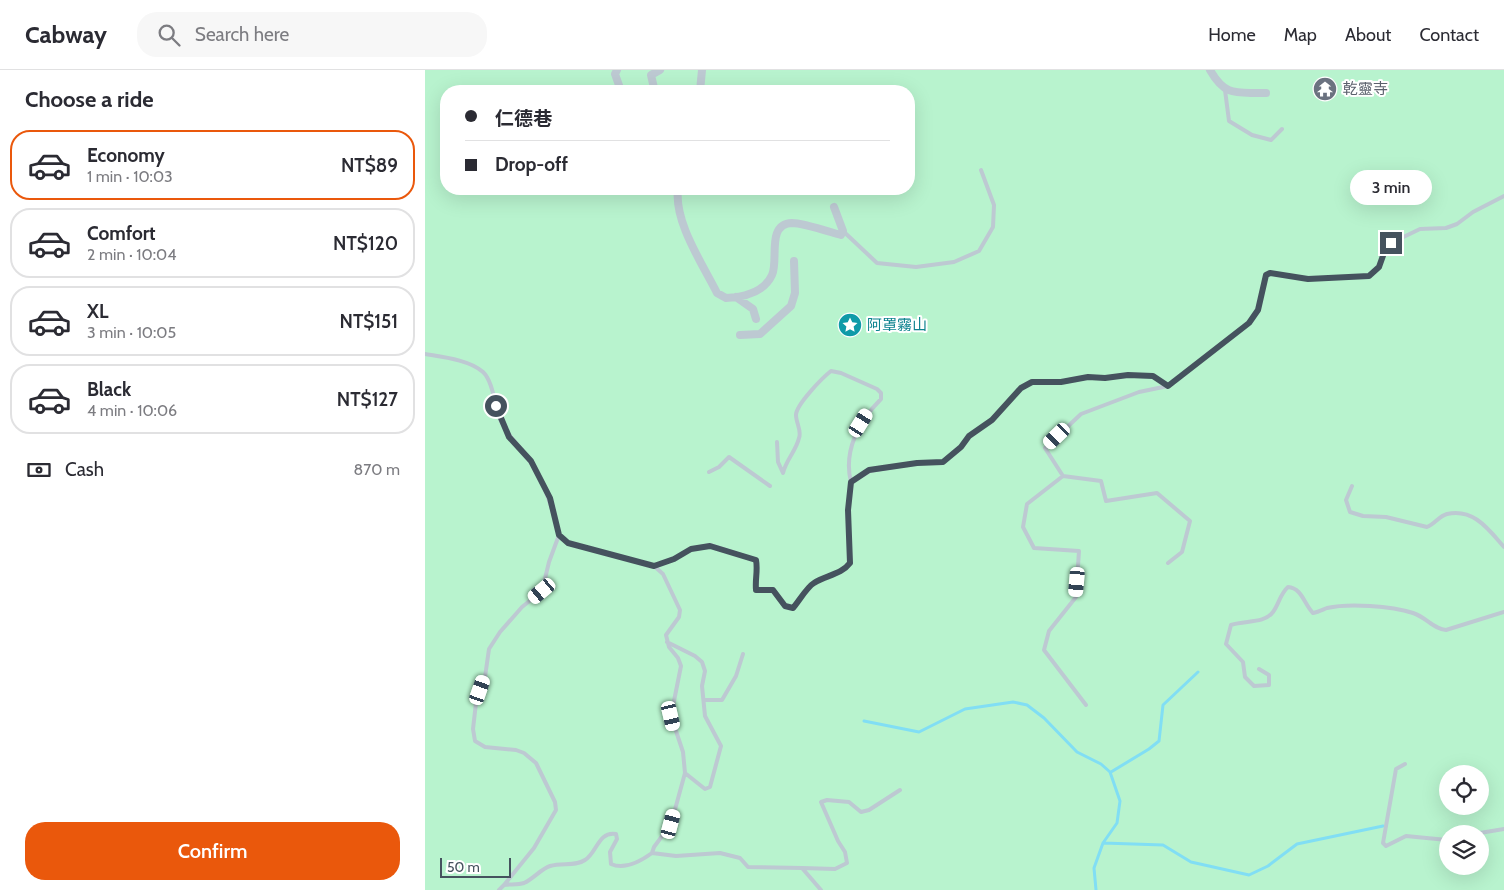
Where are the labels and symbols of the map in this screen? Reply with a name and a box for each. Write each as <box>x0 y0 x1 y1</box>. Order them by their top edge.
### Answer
temple icon: 乾靈寺 <box>1312 76 1338 102</box>
place label: 乾靈寺 <box>1343 80 1388 98</box>
callout: 3 min <box>1350 170 1432 206</box>
route end <box>1380 232 1402 254</box>
place icon: 阿罩霧山 <box>837 312 863 338</box>
place label: 阿罩霧山 <box>867 316 927 334</box>
route start <box>485 395 507 417</box>
car <box>846 406 875 440</box>
car <box>1041 420 1073 452</box>
car <box>1068 566 1085 598</box>
car <box>525 576 558 606</box>
car <box>468 673 491 707</box>
car <box>660 700 681 732</box>
car <box>659 808 682 840</box>
scale bar <box>440 855 511 878</box>

